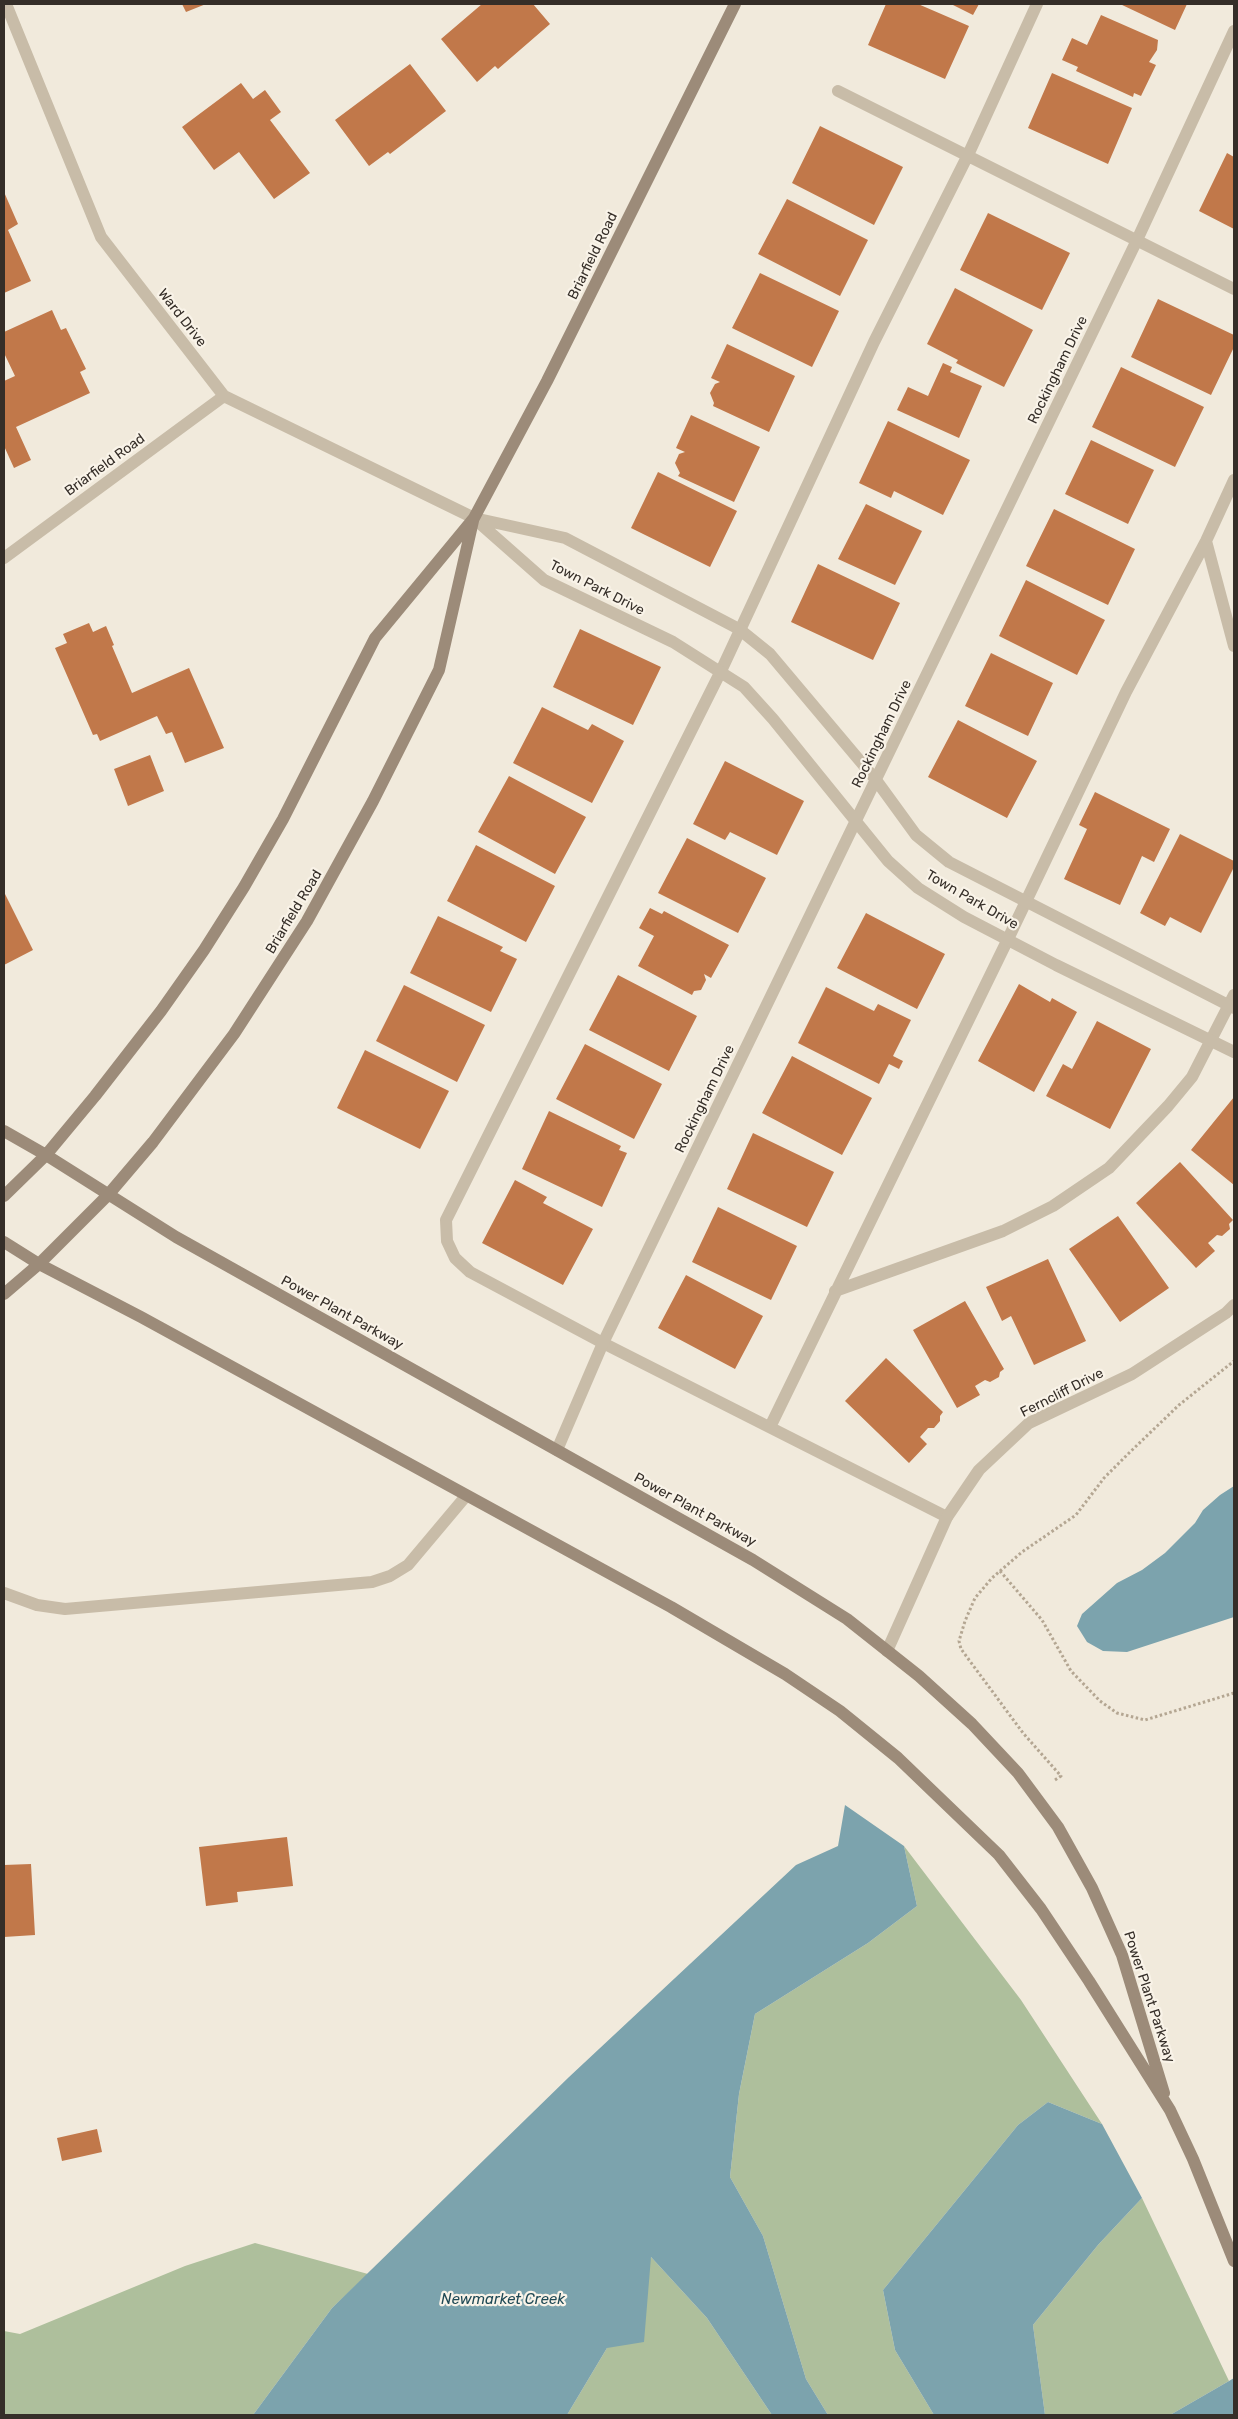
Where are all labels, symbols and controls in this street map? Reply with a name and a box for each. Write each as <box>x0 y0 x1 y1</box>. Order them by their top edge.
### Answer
street label: Briarfield Road <box>565 210 621 302</box>
street label: Ward Drive <box>154 286 210 350</box>
street label: Rockingham Drive <box>1025 313 1091 427</box>
street label: Briarfield Road <box>62 430 148 500</box>
street label: Town Park Drive <box>547 557 647 619</box>
street label: Rockingham Drive <box>849 677 915 791</box>
street label: Briarfield Road <box>262 867 326 957</box>
street label: Town Park Drive <box>923 867 1021 933</box>
street label: Rockingham Drive <box>672 1042 738 1156</box>
street label: Power Plant Parkway <box>278 1272 406 1354</box>
street label: Ferncliff Drive <box>1018 1365 1106 1421</box>
street label: Power Plant Parkway <box>631 1469 759 1551</box>
street label: Power Plant Parkway <box>1120 1929 1178 2065</box>
water label: Newmarket Creek <box>441 2291 565 2309</box>

